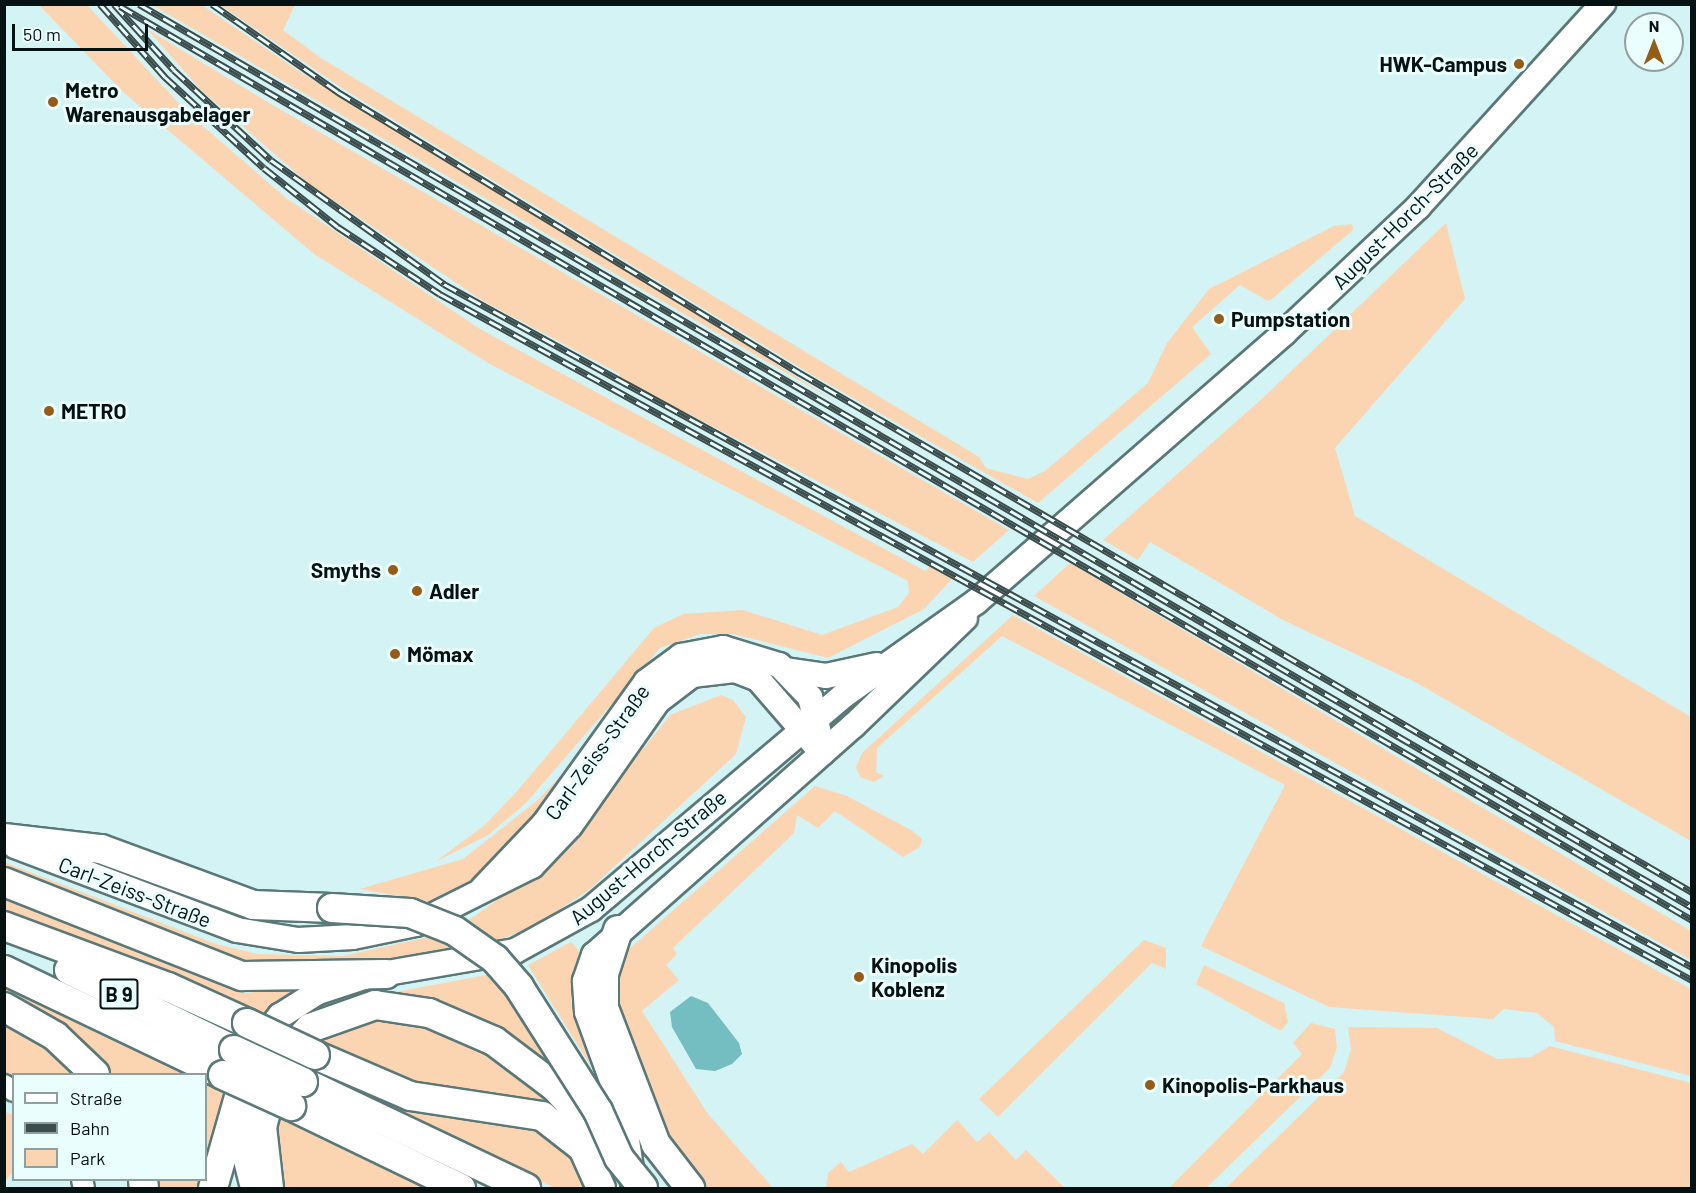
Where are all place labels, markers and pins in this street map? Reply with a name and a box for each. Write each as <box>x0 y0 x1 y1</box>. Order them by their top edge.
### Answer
place label: HWK-Campus <box>1379 51 1507 77</box>
marker: HWK-Campus <box>1512 57 1526 71</box>
place label: Metro Warenausgabelager <box>65 77 250 127</box>
marker: Metro Warenausgabelager <box>46 95 60 109</box>
place label: Pumpstation <box>1231 306 1350 332</box>
marker: Pumpstation <box>1212 312 1226 326</box>
place label: METRO <box>61 398 126 424</box>
marker: METRO <box>42 404 56 418</box>
place label: Smyths <box>311 557 381 583</box>
marker: Smyths <box>386 563 400 577</box>
place label: Adler <box>429 578 479 604</box>
marker: Adler <box>410 584 424 598</box>
place label: Mömax <box>407 641 473 667</box>
marker: Mömax <box>388 647 402 661</box>
place label: Kinopolis Koblenz <box>871 952 957 1002</box>
marker: Kinopolis Koblenz <box>852 970 866 984</box>
place label: Kinopolis-Parkhaus <box>1162 1072 1344 1098</box>
marker: Kinopolis-Parkhaus <box>1143 1078 1157 1092</box>

